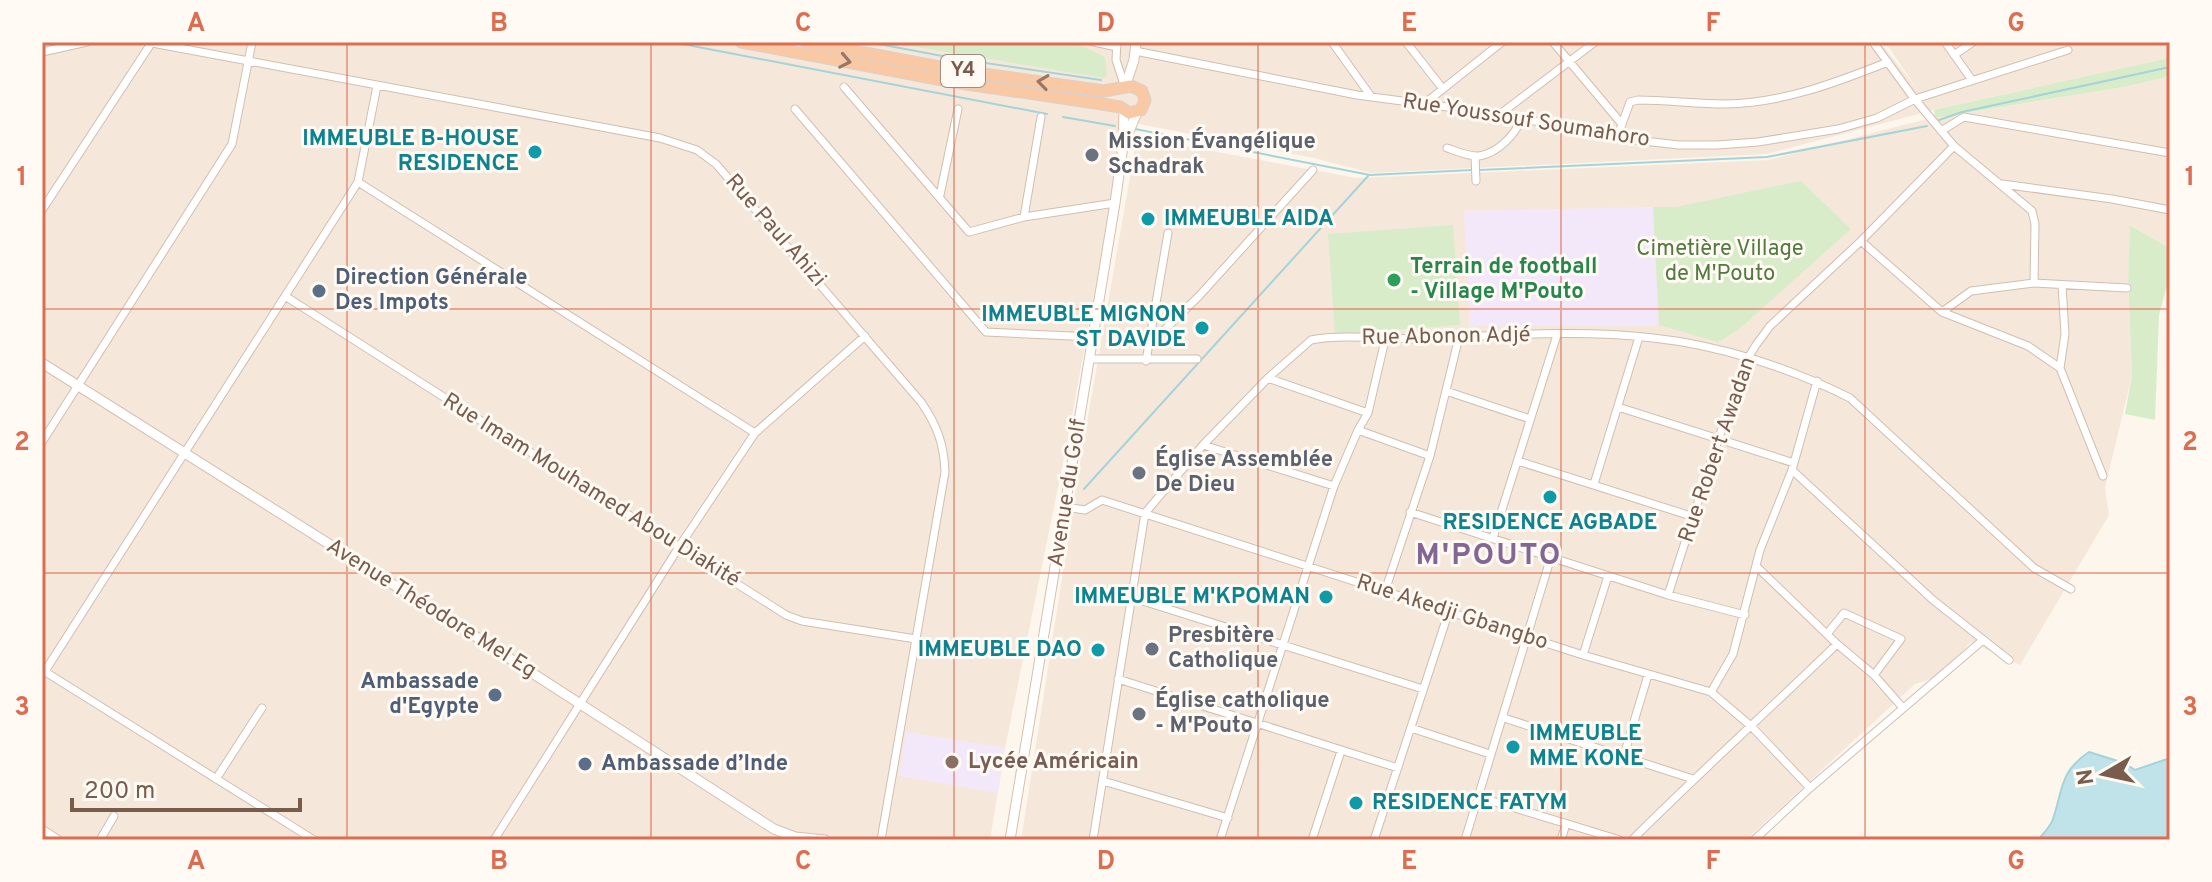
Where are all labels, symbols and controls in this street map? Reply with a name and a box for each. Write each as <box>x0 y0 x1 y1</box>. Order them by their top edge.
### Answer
text: A <box>187 8 205 41</box>
text: B <box>490 8 508 41</box>
text: C <box>795 8 811 41</box>
text: D <box>1097 8 1115 41</box>
text: E <box>1401 8 1417 41</box>
text: F <box>1706 8 1721 41</box>
text: G <box>2007 8 2025 41</box>
one-way arrow <box>838 52 852 69</box>
road number: Y4 <box>941 55 985 87</box>
one-way arrow <box>1036 74 1050 91</box>
street label: Rue Youssouf Soumahoro <box>1400 88 1652 154</box>
place label: IMMEUBLE B-HOUSE RESIDENCE <box>302 126 519 178</box>
place label: Mission Évangélique Schadrak <box>1108 127 1316 181</box>
marker: IMMEUBLE B-HOUSE RESIDENCE <box>526 143 544 161</box>
marker: Mission Évangélique Schadrak <box>1083 146 1101 164</box>
text: 1 <box>17 162 27 195</box>
text: 1 <box>2185 162 2195 195</box>
street label: Rue Paul Ahizi <box>719 169 831 293</box>
place label: IMMEUBLE AIDA <box>1164 206 1334 233</box>
marker: IMMEUBLE AIDA <box>1139 210 1157 228</box>
park label: Cimetière Village de M'Pouto <box>1636 236 1804 288</box>
place label: Terrain de football - Village M'Pouto <box>1410 254 1597 306</box>
place label: Direction Générale Des Impots <box>335 265 528 317</box>
marker: Terrain de football - Village M'Pouto <box>1385 271 1403 289</box>
marker: Direction Générale Des Impots <box>310 282 328 300</box>
place label: IMMEUBLE MIGNON ST DAVIDE <box>981 302 1186 354</box>
marker: IMMEUBLE MIGNON ST DAVIDE <box>1193 319 1211 337</box>
street label: Rue Abonon Adjé <box>1361 322 1531 352</box>
street label: Rue Robert Awadan <box>1674 354 1762 546</box>
street label: Rue Imam Mouhamed Abou Diakité <box>437 388 745 594</box>
street label: Avenue du Golf <box>1043 417 1093 569</box>
text: 2 <box>14 427 30 460</box>
text: 2 <box>2182 427 2198 460</box>
place label: Église Assemblée De Dieu <box>1155 445 1333 499</box>
marker: Église Assemblée De Dieu <box>1130 464 1148 482</box>
marker: RESIDENCE AGBADE <box>1541 488 1559 506</box>
place label: RESIDENCE AGBADE <box>1442 510 1658 537</box>
street label: Avenue Théodore Mel Eg <box>321 533 541 685</box>
district label: M'POUTO <box>1416 538 1562 575</box>
street label: Rue Akedji Gbangbo <box>1353 569 1551 657</box>
place label: IMMEUBLE M'KPOMAN <box>1074 584 1310 611</box>
marker: IMMEUBLE M'KPOMAN <box>1317 588 1335 606</box>
place label: Presbitère Catholique <box>1168 623 1278 675</box>
place label: IMMEUBLE DAO <box>918 637 1082 664</box>
marker: Presbitère Catholique <box>1143 640 1161 658</box>
marker: IMMEUBLE DAO <box>1089 641 1107 659</box>
place label: Ambassade d'Egypte <box>360 669 479 721</box>
marker: Ambassade d'Egypte <box>486 686 504 704</box>
place label: Église catholique - M'Pouto <box>1155 686 1330 740</box>
text: 3 <box>14 692 30 725</box>
text: 3 <box>2182 692 2198 725</box>
marker: Église catholique - M'Pouto <box>1130 705 1148 723</box>
place label: IMMEUBLE MME KONE <box>1529 721 1644 773</box>
north arrow <box>2064 734 2144 814</box>
marker: IMMEUBLE MME KONE <box>1504 738 1522 756</box>
place label: Lycée Américain <box>968 749 1139 776</box>
place label: Ambassade d’Inde <box>601 751 788 778</box>
marker: Lycée Américain <box>943 753 961 771</box>
marker: Ambassade d’Inde <box>576 755 594 773</box>
scale bar <box>72 762 300 812</box>
text: N <box>2072 767 2101 787</box>
text: 200 m <box>84 777 155 807</box>
place label: RESIDENCE FATYM <box>1372 790 1567 817</box>
marker: RESIDENCE FATYM <box>1347 794 1365 812</box>
text: A <box>187 846 205 879</box>
text: B <box>490 846 508 879</box>
text: C <box>795 846 811 879</box>
text: D <box>1097 846 1115 879</box>
text: E <box>1401 846 1417 879</box>
text: F <box>1706 846 1721 879</box>
text: G <box>2007 846 2025 879</box>

